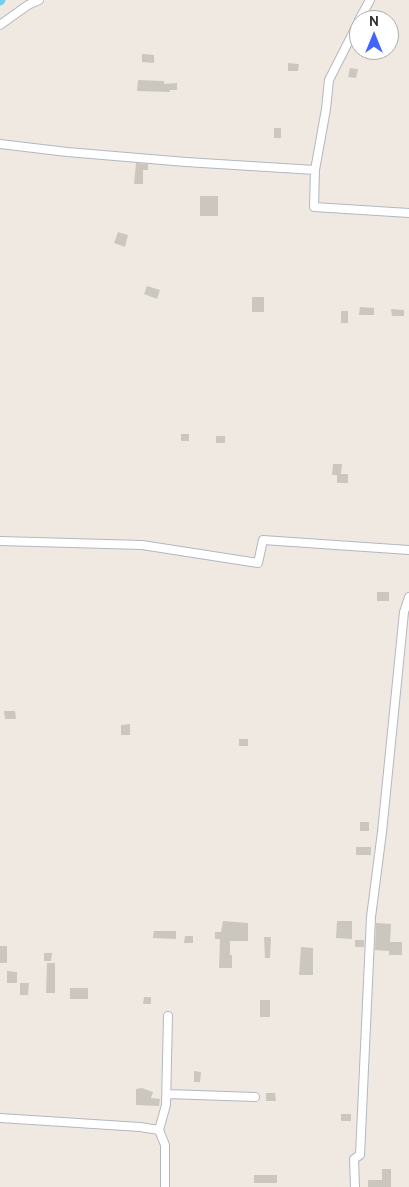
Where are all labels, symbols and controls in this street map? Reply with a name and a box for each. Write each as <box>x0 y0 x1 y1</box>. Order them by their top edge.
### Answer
north arrow <box>349 10 399 60</box>
text: N <box>369 12 379 30</box>

